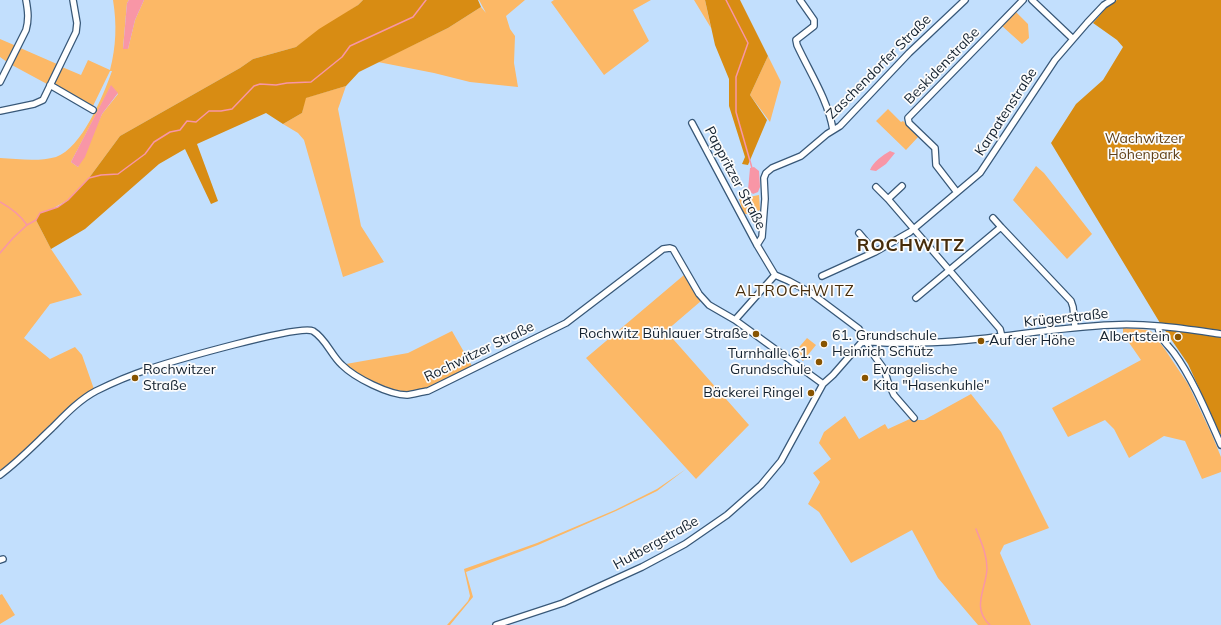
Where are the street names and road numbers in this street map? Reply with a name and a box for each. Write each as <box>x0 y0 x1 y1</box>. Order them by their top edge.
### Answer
street label: Zaschendorfer Straße <box>823 11 935 123</box>
street label: Beskidenstraße <box>901 24 983 108</box>
street label: Karpatenstraße <box>971 65 1041 159</box>
street label: Pappritzer Straße <box>701 124 769 232</box>
street label: Krügerstraße <box>1023 305 1109 331</box>
street label: Rochwitzer Straße <box>421 318 537 386</box>
street label: Hutbergstraße <box>610 513 702 573</box>

